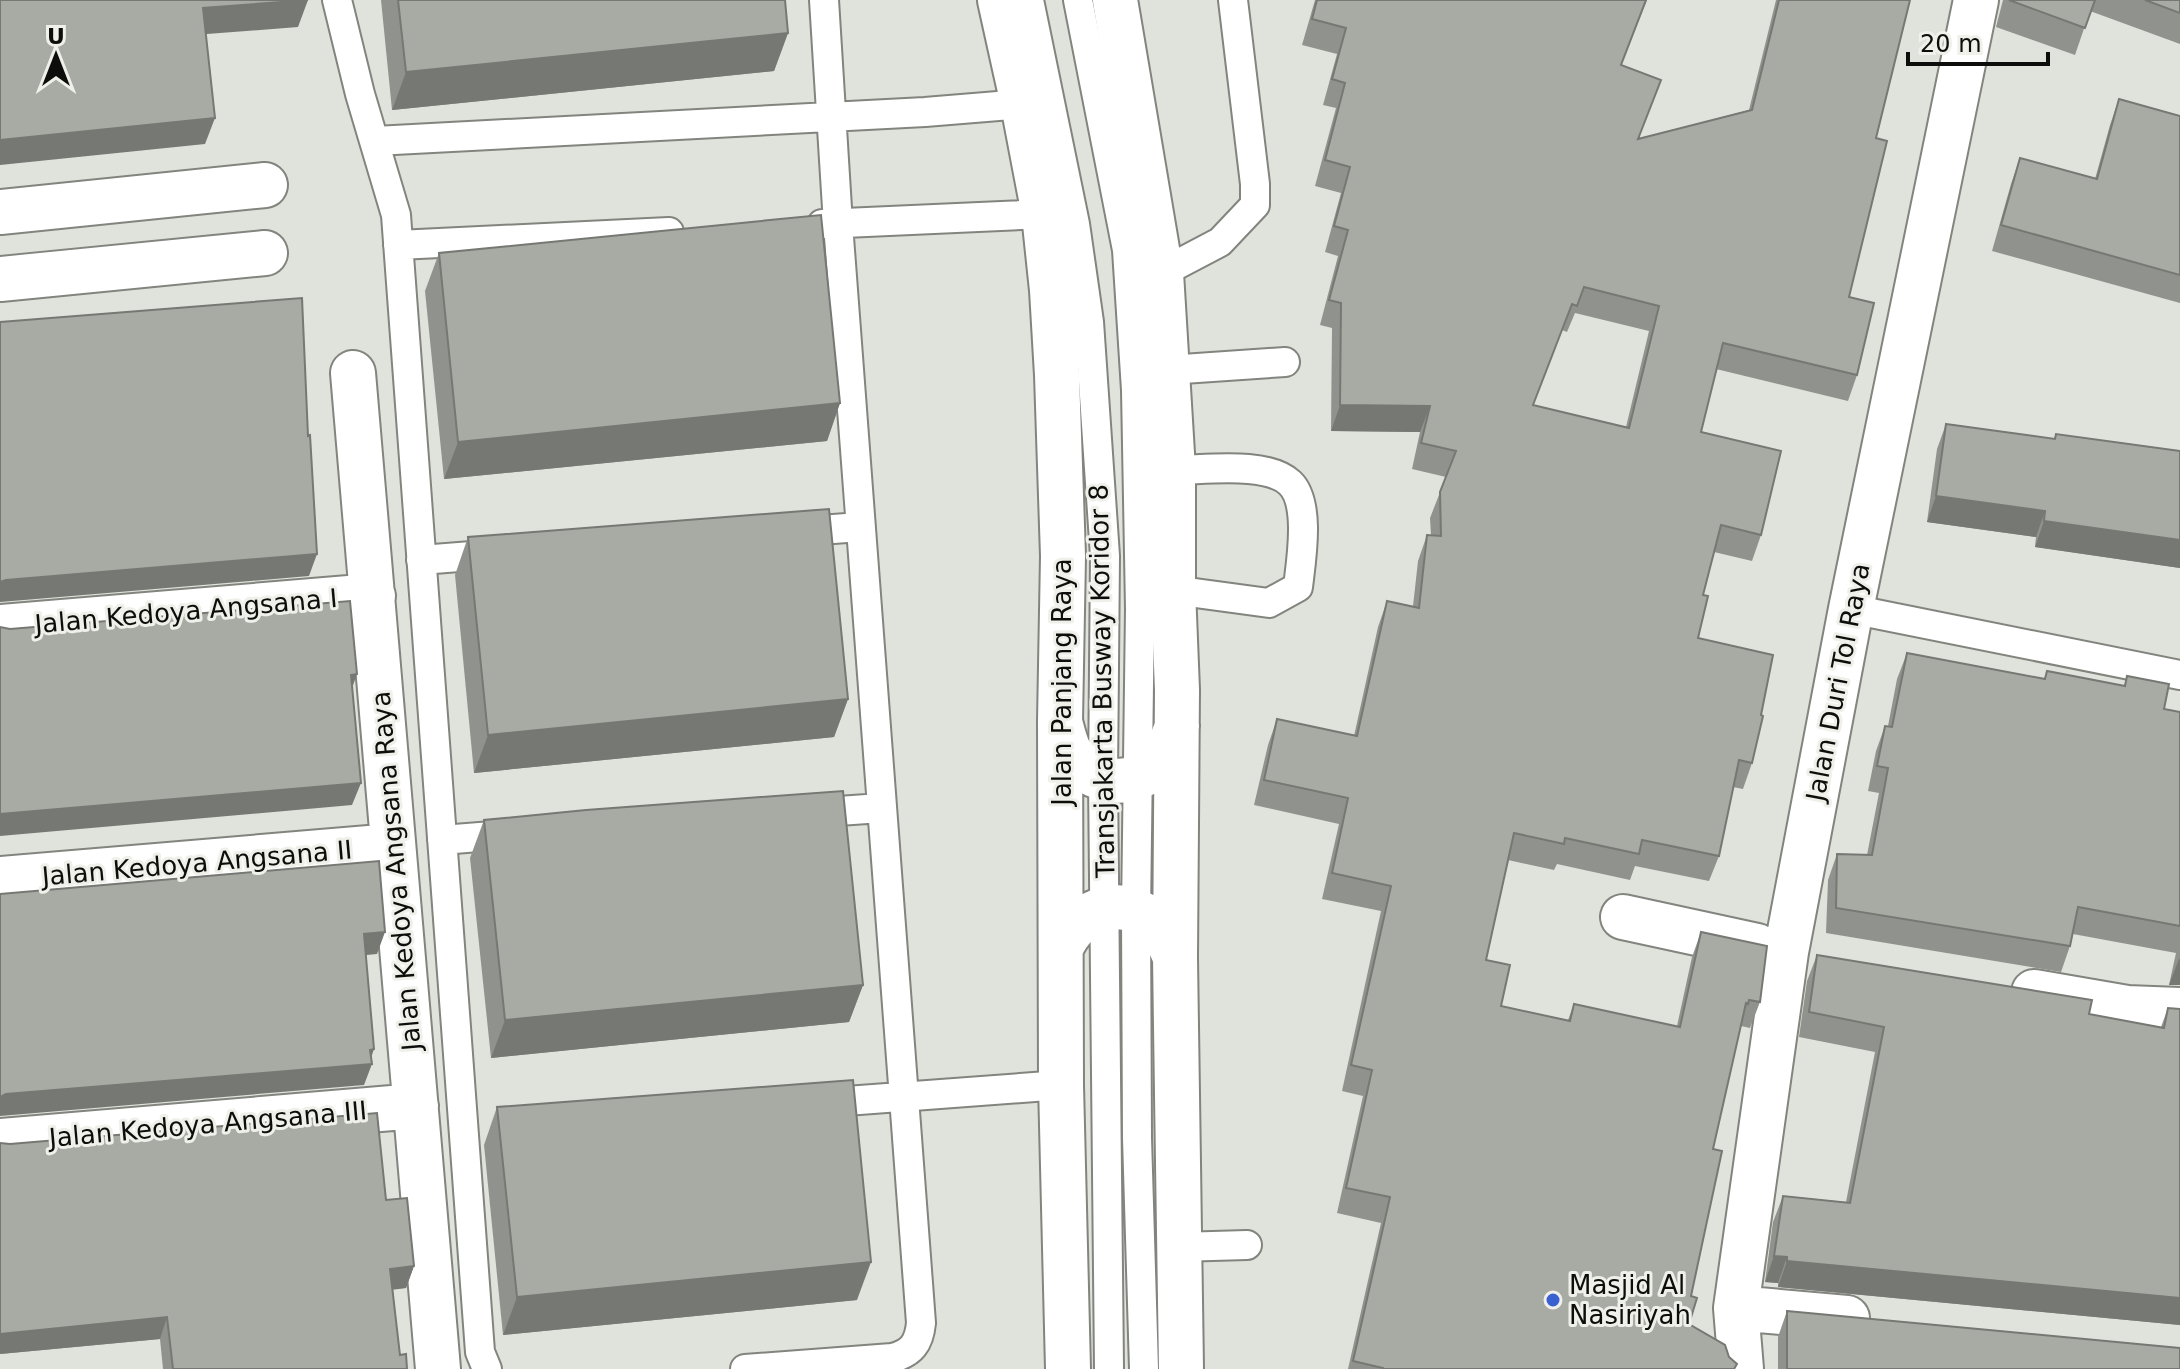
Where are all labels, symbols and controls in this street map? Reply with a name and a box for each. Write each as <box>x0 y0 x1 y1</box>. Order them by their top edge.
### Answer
north arrow <box>16 16 96 96</box>
scale bar <box>1908 16 2048 66</box>
text: U <box>47 24 65 49</box>
text: 20 m <box>1920 30 1982 58</box>
street label: Transjakarta Busway Koridor 8 <box>1084 484 1120 879</box>
street label: Jalan Panjang Raya <box>1047 558 1077 808</box>
street label: Jalan Duri Tol Raya <box>1800 560 1876 806</box>
street label: Jalan Kedoya Angsana I <box>31 583 339 639</box>
street label: Jalan Kedoya Angsana Raya <box>365 690 427 1054</box>
street label: Jalan Kedoya Angsana II <box>39 834 353 892</box>
street label: Jalan Kedoya Angsana III <box>46 1095 368 1153</box>
place label: Masjid Al Nasiriyah <box>1569 1270 1691 1330</box>
marker: Masjid Al Nasiriyah <box>1544 1291 1562 1309</box>

